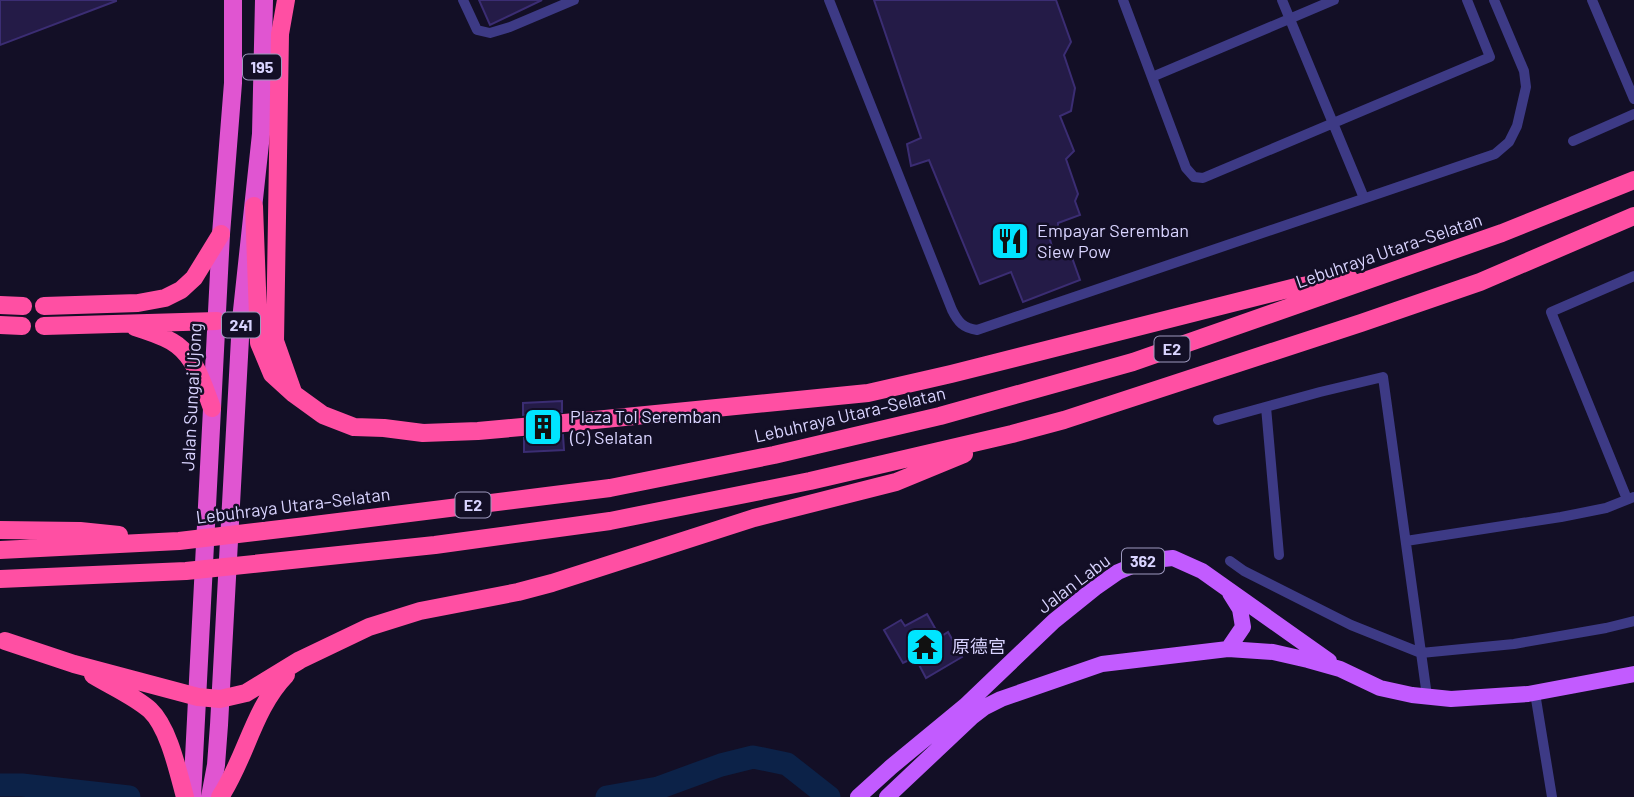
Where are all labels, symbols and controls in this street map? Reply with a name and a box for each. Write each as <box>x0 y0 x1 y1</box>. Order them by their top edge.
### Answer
road number: 195 <box>243 54 281 80</box>
street label: Lebuhraya Utara–Selatan <box>1293 208 1485 292</box>
place label: Empayar Seremban Siew Pow <box>1037 219 1189 262</box>
restaurant icon: Empayar Seremban Siew Pow <box>989 220 1031 262</box>
road number: 241 <box>222 312 260 338</box>
street label: Jalan Sungai Ujong <box>176 322 206 472</box>
road number: E2 <box>1154 336 1190 362</box>
street label: Lebuhraya Utara–Selatan <box>752 381 948 447</box>
place label: Plaza Tol Seremban (C) Selatan <box>569 405 721 448</box>
building icon: Plaza Tol Seremban (C) Selatan <box>522 406 564 448</box>
street label: Lebuhraya Utara–Selatan <box>194 482 391 528</box>
road number: E2 <box>456 492 490 518</box>
road number: 362 <box>1122 548 1164 574</box>
street label: Jalan Labu <box>1033 549 1114 618</box>
temple icon: 原德宫 <box>904 626 946 668</box>
place label: 原德宫 <box>952 635 1006 657</box>

